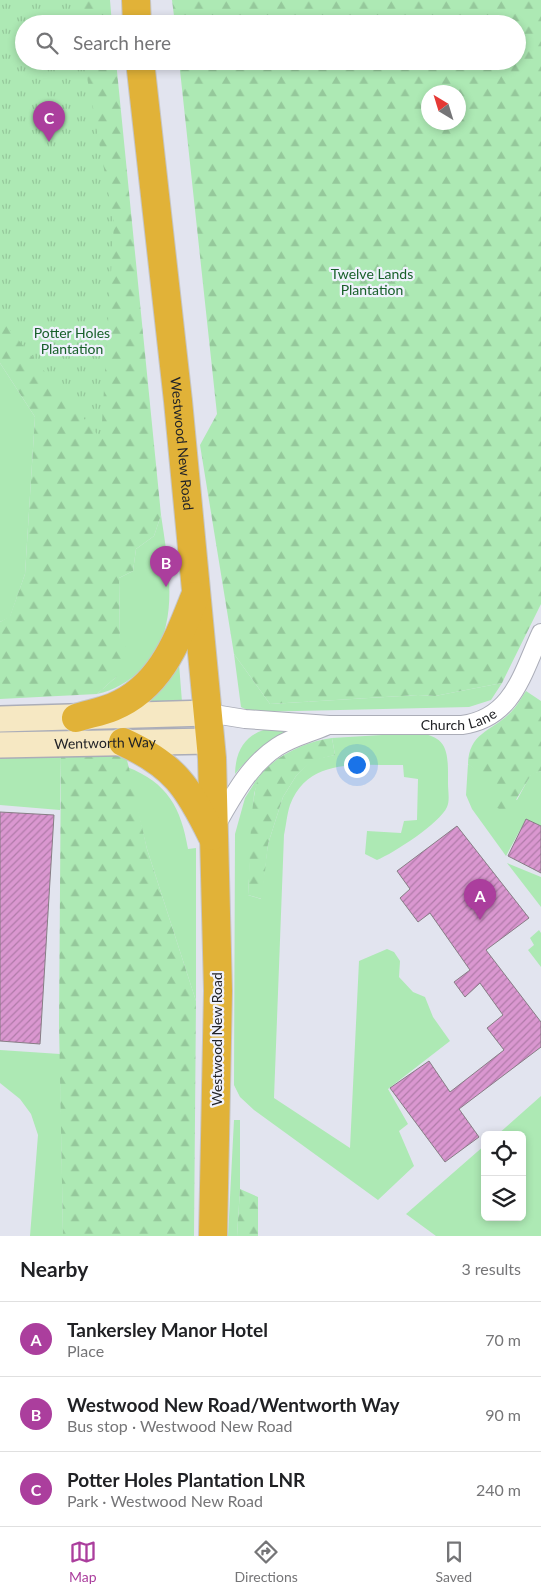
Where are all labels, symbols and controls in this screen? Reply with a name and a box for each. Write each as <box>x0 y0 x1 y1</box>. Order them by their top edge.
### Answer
search box <box>15 15 526 70</box>
icon: search <box>33 29 61 57</box>
text: Search here <box>73 31 171 54</box>
north arrow <box>421 85 466 130</box>
pin: C <box>33 101 65 142</box>
park label: Twelve Lands Plantation <box>331 265 413 298</box>
park label: Potter Holes Plantation <box>34 324 110 357</box>
street label: Westwood New Road <box>167 376 197 511</box>
pin: B <box>150 546 182 587</box>
street label: Church Lane <box>421 705 500 733</box>
street label: Wentworth Way <box>54 733 157 752</box>
your location <box>344 752 370 778</box>
pin: A <box>464 879 496 920</box>
street label: Westwood New Road <box>208 972 225 1106</box>
map controls <box>481 1131 526 1221</box>
button: locate <box>481 1131 526 1176</box>
button: layers <box>481 1176 526 1221</box>
text: Nearby <box>20 1256 88 1281</box>
text: 3 results <box>461 1259 521 1278</box>
text: Tankersley Manor Hotel <box>67 1318 268 1341</box>
text: A <box>30 1330 42 1349</box>
text: 70 m <box>485 1330 521 1349</box>
text: Place <box>67 1341 104 1360</box>
text: Westwood New Road/Wentworth Way <box>67 1393 399 1416</box>
text: B <box>31 1405 41 1424</box>
text: 90 m <box>485 1405 521 1424</box>
text: Bus stop · Westwood New Road <box>67 1416 293 1435</box>
text: Potter Holes Plantation LNR <box>67 1468 305 1491</box>
text: C <box>31 1480 41 1499</box>
text: 240 m <box>476 1480 521 1499</box>
text: Park · Westwood New Road <box>67 1491 263 1510</box>
tab: Map <box>69 1538 97 1585</box>
tab: Directions <box>235 1538 298 1585</box>
tab: Saved <box>436 1538 472 1585</box>

